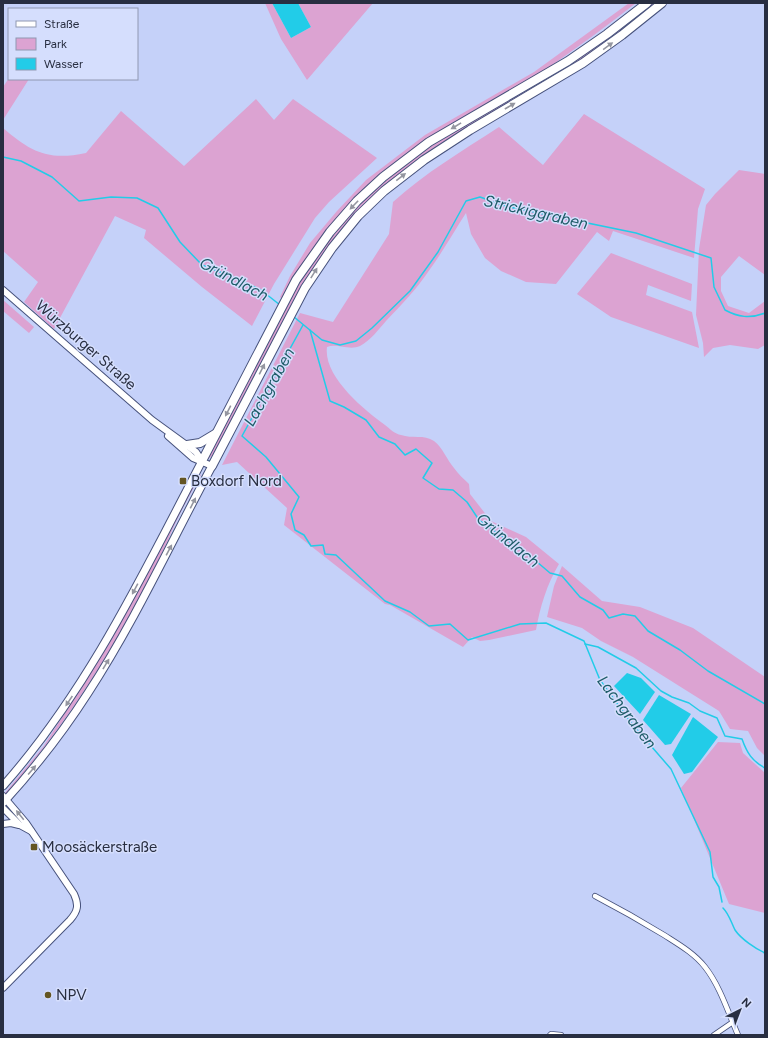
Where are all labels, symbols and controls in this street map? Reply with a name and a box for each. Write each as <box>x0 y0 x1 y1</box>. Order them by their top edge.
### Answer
legend <box>8 8 138 80</box>
text: Straße <box>44 17 80 31</box>
text: Park <box>44 37 67 51</box>
one-way arrow <box>603 42 613 50</box>
text: Wasser <box>44 57 83 71</box>
one-way arrow <box>504 103 516 110</box>
one-way arrow <box>450 122 462 129</box>
one-way arrow <box>396 173 407 181</box>
water label: Strickiggraben <box>482 191 590 233</box>
one-way arrow <box>349 200 359 210</box>
water label: Gründlach <box>196 253 272 305</box>
one-way arrow <box>311 267 318 279</box>
street label: Würzburger Straße <box>32 296 140 394</box>
water label: Lachgraben <box>240 344 298 429</box>
one-way arrow <box>259 364 266 375</box>
one-way arrow <box>225 406 231 417</box>
place label: Boxdorf Nord <box>191 472 282 490</box>
marker: Boxdorf Nord <box>178 476 188 486</box>
one-way arrow <box>190 497 196 508</box>
water label: Gründlach <box>473 509 543 571</box>
one-way arrow <box>166 544 172 555</box>
one-way arrow <box>131 583 138 595</box>
one-way arrow <box>103 658 110 670</box>
water label: Lachgraben <box>593 672 661 752</box>
one-way arrow <box>65 696 73 706</box>
one-way arrow <box>27 765 36 775</box>
one-way arrow <box>16 810 25 821</box>
place label: Moosäckerstraße <box>42 838 157 856</box>
marker: Moosäckerstraße <box>29 842 39 852</box>
place label: NPV <box>56 986 87 1004</box>
marker: NPV <box>43 990 53 1000</box>
north arrow <box>720 990 760 1030</box>
text: N <box>739 995 754 1011</box>

